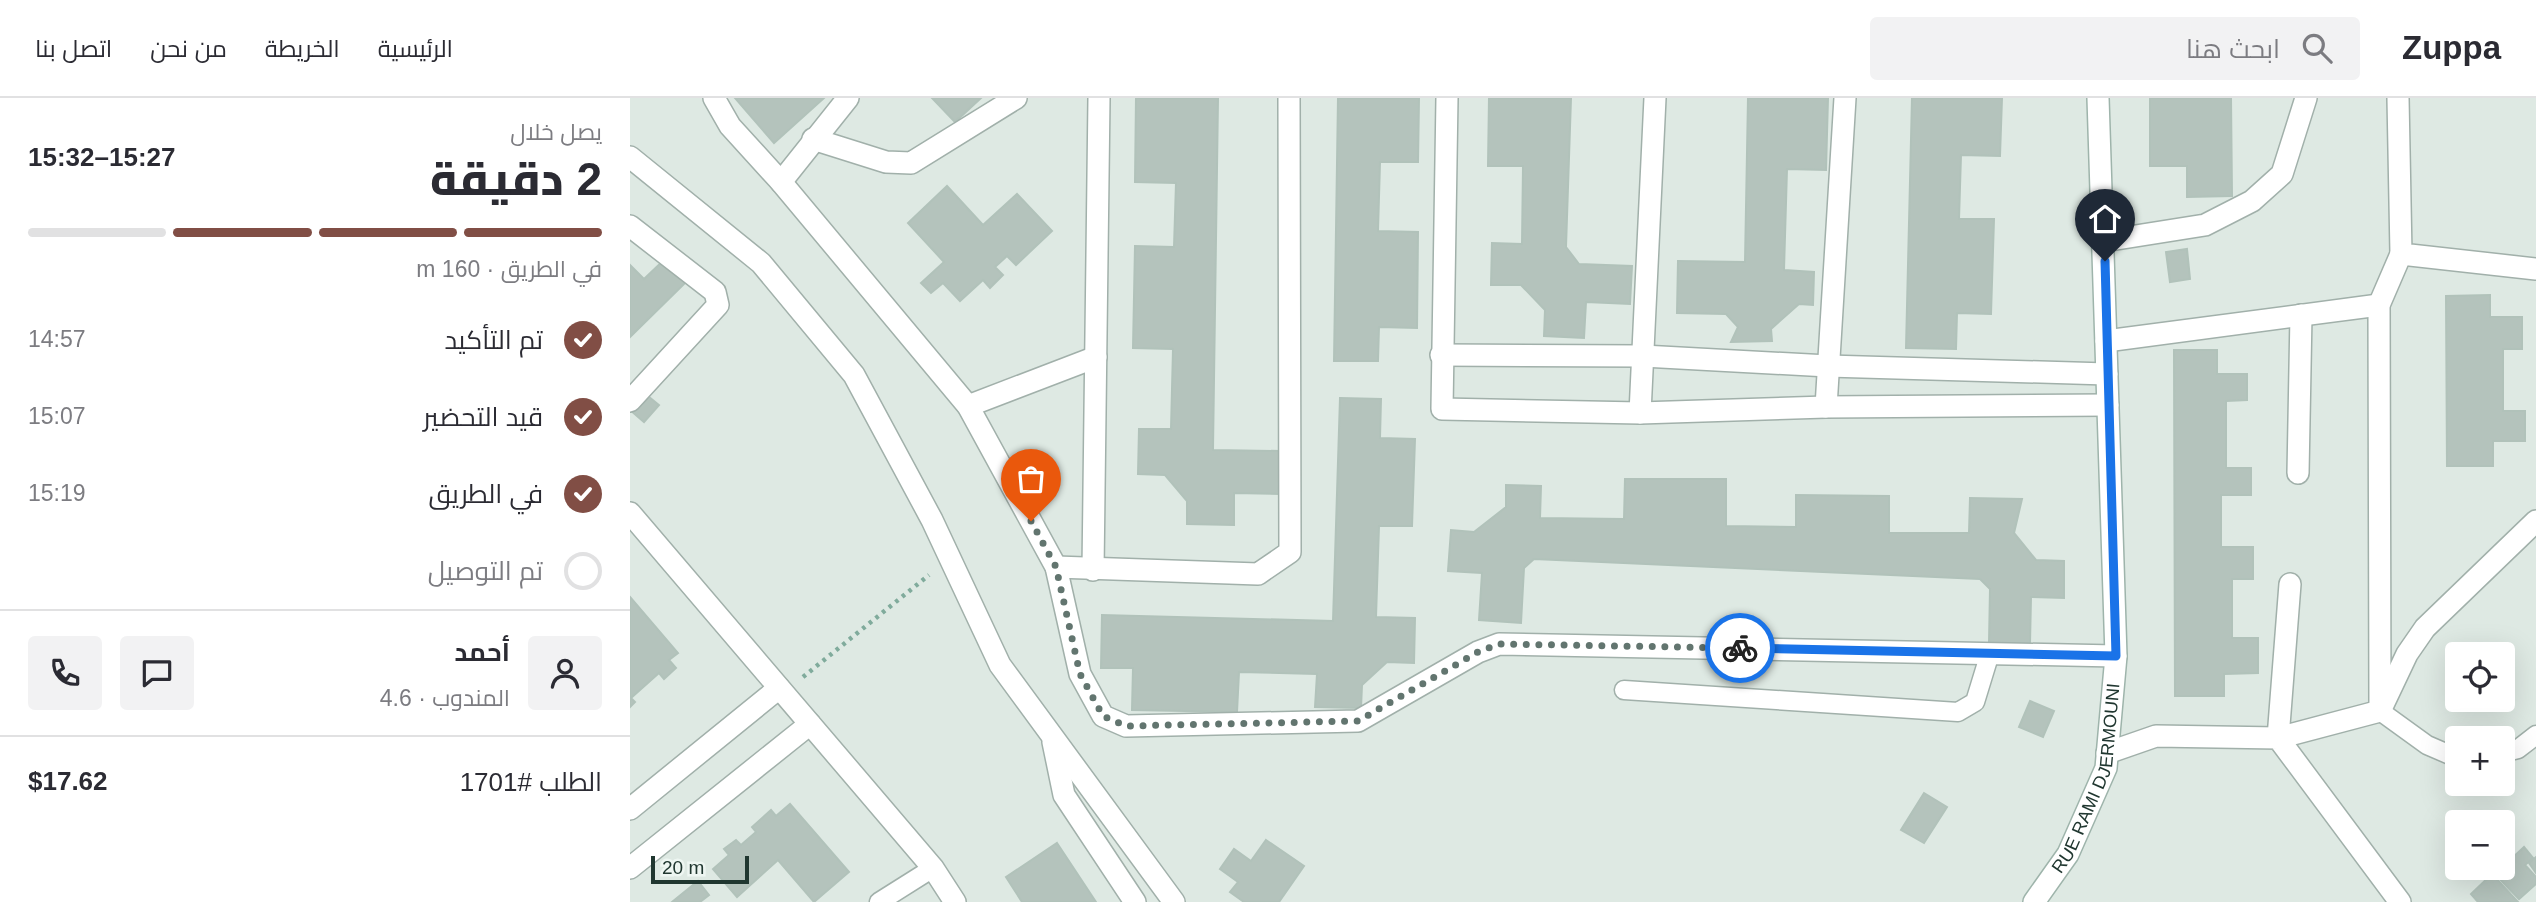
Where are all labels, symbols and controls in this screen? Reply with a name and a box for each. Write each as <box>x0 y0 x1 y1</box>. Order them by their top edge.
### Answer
search box <box>1870 17 2360 80</box>
icon: search <box>2298 29 2336 67</box>
text: Zuppa <box>2402 29 2501 66</box>
text: ابحث هنا <box>2186 34 2280 64</box>
text: اتصل بنا <box>35 35 112 62</box>
text: من نحن <box>150 35 227 62</box>
text: الخريطة <box>265 35 340 62</box>
text: الرئيسية <box>378 35 453 62</box>
text: يصل خلال <box>510 119 602 145</box>
text: 15:27–15:32 <box>28 142 175 172</box>
text: 2 دقيقة <box>430 153 602 205</box>
pin <box>2075 189 2135 261</box>
icon: home <box>2086 200 2124 238</box>
text: في الطريق · 160 m <box>416 256 602 282</box>
icon: check <box>564 321 602 359</box>
text: تم التأكيد <box>444 325 543 355</box>
text: 14:57 <box>28 326 86 352</box>
icon: check <box>564 398 602 436</box>
text: قيد التحضير <box>423 402 543 432</box>
text: 15:07 <box>28 403 86 429</box>
pin <box>1001 449 1061 521</box>
icon: bag <box>1012 460 1050 498</box>
icon: check <box>564 475 602 513</box>
text: في الطريق <box>428 479 543 509</box>
text: 15:19 <box>28 480 86 506</box>
text: تم التوصيل <box>428 556 543 586</box>
courier <box>1705 613 1775 683</box>
icon: bike <box>1721 629 1759 667</box>
button: phone <box>28 636 102 710</box>
button: chat <box>120 636 194 710</box>
button: person <box>528 636 602 710</box>
text: أحمد <box>454 637 510 667</box>
map controls <box>2445 642 2515 880</box>
button: locate <box>2445 642 2515 712</box>
street label: RUE RAMI DJERMOUNI <box>2048 682 2124 877</box>
text: المندوب · 4.6 <box>380 685 510 711</box>
button: + <box>2445 726 2515 796</box>
text: $17.62 <box>28 766 108 796</box>
text: الطلب #1701 <box>460 767 602 797</box>
button: − <box>2445 810 2515 880</box>
scale bar <box>651 853 749 885</box>
text: 20 m <box>662 857 704 878</box>

